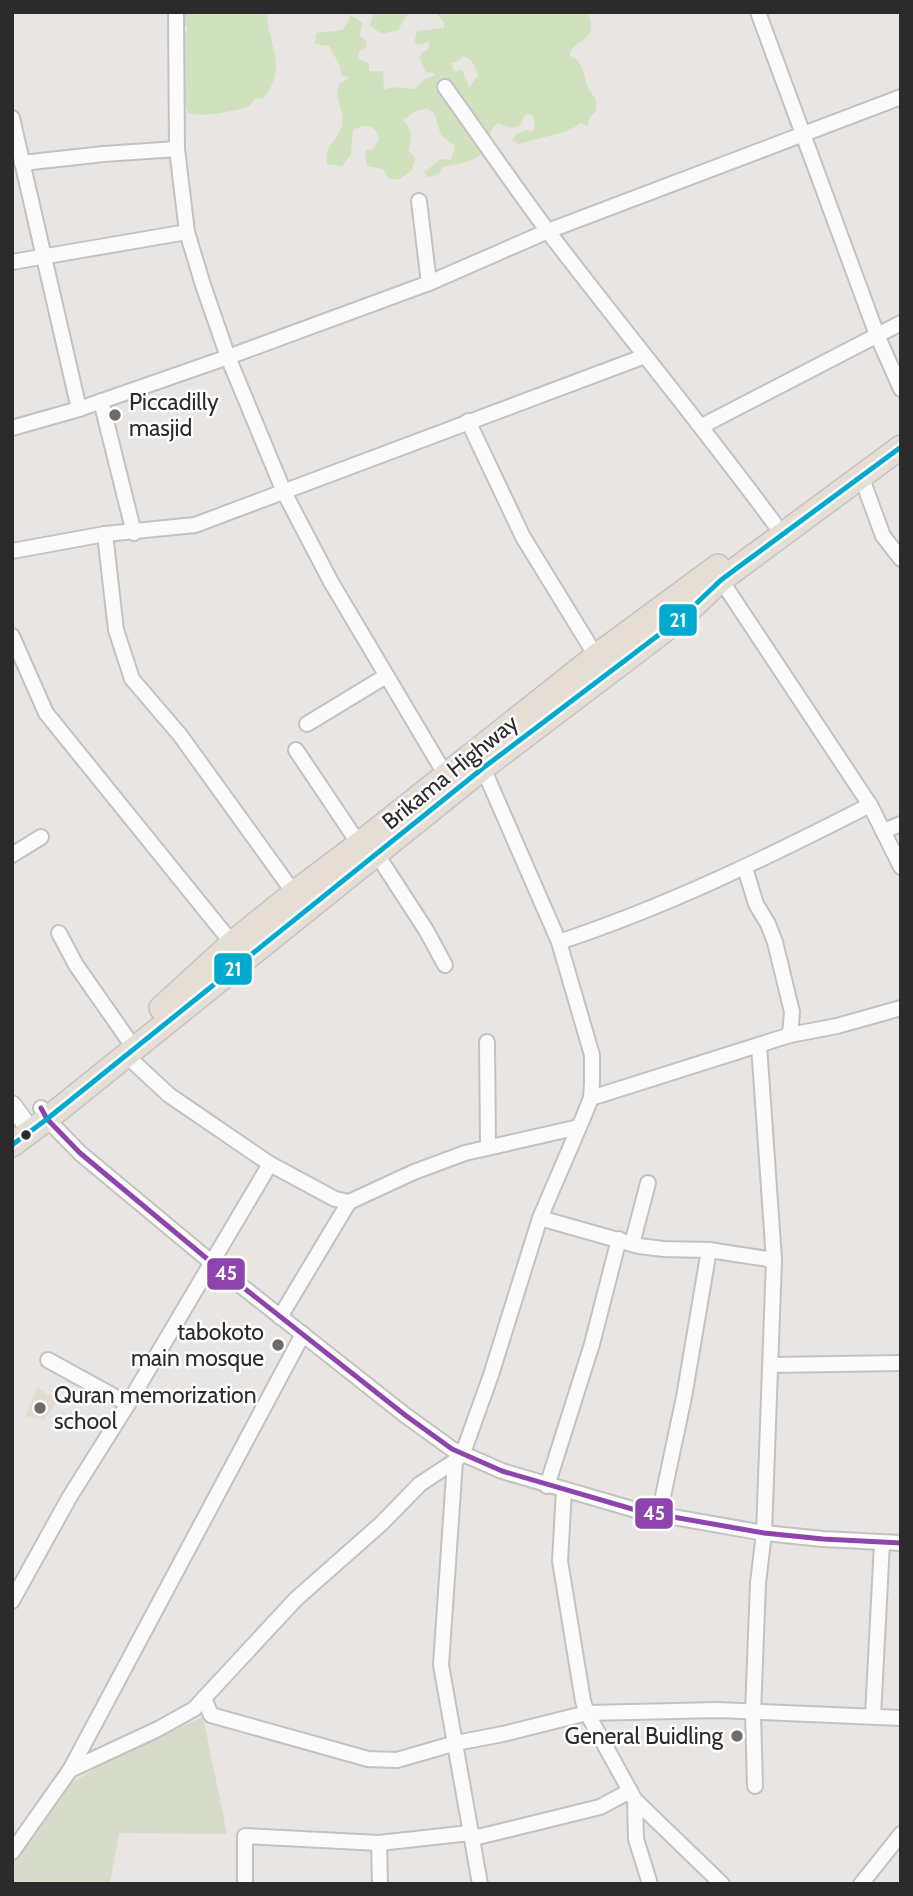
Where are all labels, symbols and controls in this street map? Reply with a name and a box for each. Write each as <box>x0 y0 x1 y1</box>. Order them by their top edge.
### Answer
place label: Piccadilly masjid <box>129 388 219 442</box>
marker: Piccadilly masjid <box>107 407 123 423</box>
line badge: 21 <box>658 603 698 637</box>
text: 21 <box>669 609 687 632</box>
street label: Brikama Highway <box>376 708 524 835</box>
line badge: 21 <box>213 952 253 986</box>
text: 21 <box>224 958 242 981</box>
unlabelled marker <box>19 1128 33 1142</box>
line badge: 45 <box>206 1257 246 1291</box>
text: 45 <box>215 1262 237 1285</box>
place label: tabokoto main mosque <box>131 1318 264 1372</box>
marker: tabokoto main mosque <box>270 1337 286 1353</box>
place label: Quran memorization school <box>54 1381 257 1435</box>
marker: Quran memorization school <box>32 1400 48 1416</box>
line badge: 45 <box>634 1497 674 1530</box>
text: 45 <box>643 1502 665 1525</box>
place label: General Buidling <box>565 1722 724 1750</box>
marker: General Buidling <box>729 1728 745 1744</box>

